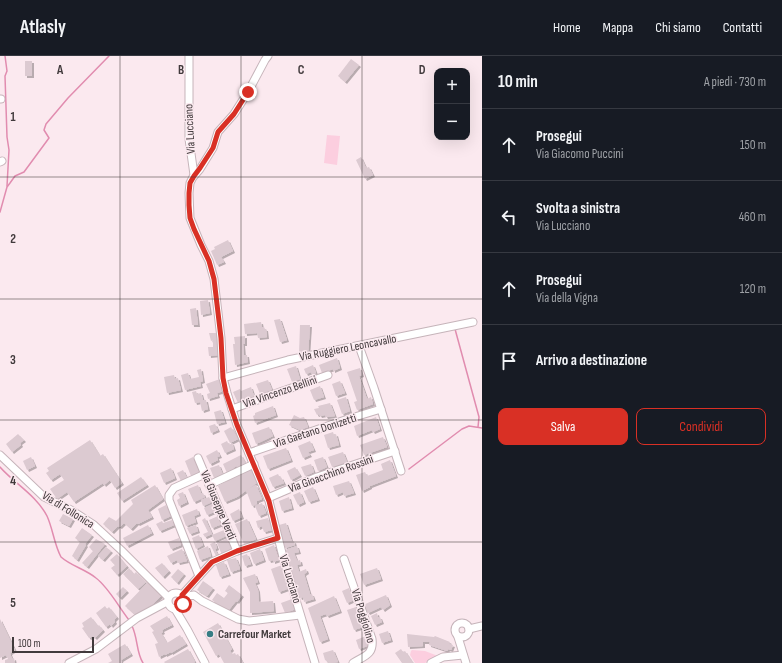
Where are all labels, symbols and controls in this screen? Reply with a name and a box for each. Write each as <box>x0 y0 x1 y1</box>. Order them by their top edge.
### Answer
text: Atlasly <box>20 16 66 39</box>
text: Home <box>553 19 581 36</box>
text: Mappa <box>603 19 633 36</box>
text: Chi siamo <box>655 19 701 36</box>
text: Contatti <box>723 19 762 36</box>
text: A <box>56 62 64 78</box>
text: B <box>178 62 184 78</box>
text: C <box>298 62 305 78</box>
text: D <box>419 62 426 78</box>
map controls <box>434 68 470 140</box>
button: + <box>434 68 470 104</box>
text: 10 min <box>498 72 538 92</box>
text: A piedi · 730 m <box>704 74 766 90</box>
route end <box>239 83 257 101</box>
street label: Via Lucciano <box>181 104 199 154</box>
button: − <box>434 104 470 140</box>
text: 1 <box>10 109 16 125</box>
text: Prosegui <box>536 127 582 146</box>
icon: ahead <box>498 134 520 156</box>
text: 150 m <box>740 137 766 153</box>
text: Via Giacomo Puccini <box>536 146 623 162</box>
text: Svolta a sinistra <box>536 199 620 218</box>
icon: left <box>498 206 520 228</box>
text: 460 m <box>739 209 766 225</box>
text: Via Lucciano <box>536 218 590 234</box>
text: 2 <box>10 231 16 247</box>
text: Prosegui <box>536 271 582 290</box>
icon: ahead <box>498 278 520 300</box>
text: 120 m <box>740 281 766 297</box>
text: Via della Vigna <box>536 290 598 306</box>
street label: Via Ruggiero Leoncavallo <box>298 331 398 365</box>
icon: arrive <box>498 350 520 372</box>
text: Arrivo a destinazione <box>536 351 647 370</box>
text: 3 <box>10 352 16 368</box>
street label: Via Vincenzo Bellini <box>241 372 319 412</box>
button: Salva <box>498 408 628 445</box>
button: Condividi <box>636 408 766 445</box>
street label: Via Gaetano Donizetti <box>272 411 358 451</box>
street label: Via Gioacchino Rossini <box>286 452 376 496</box>
street label: Via Giuseppe Verdi <box>197 468 239 542</box>
text: 4 <box>10 473 16 489</box>
street label: Via di Follonica <box>39 488 97 532</box>
street label: Via Lucciano <box>275 553 305 605</box>
street label: Via Poggiolino <box>348 587 378 645</box>
text: 5 <box>10 595 16 611</box>
route start <box>174 595 192 613</box>
place label: Carrefour Market <box>218 627 291 642</box>
marker: Carrefour Market <box>205 629 215 639</box>
scale bar <box>12 635 94 654</box>
text: 100 m <box>18 637 40 650</box>

